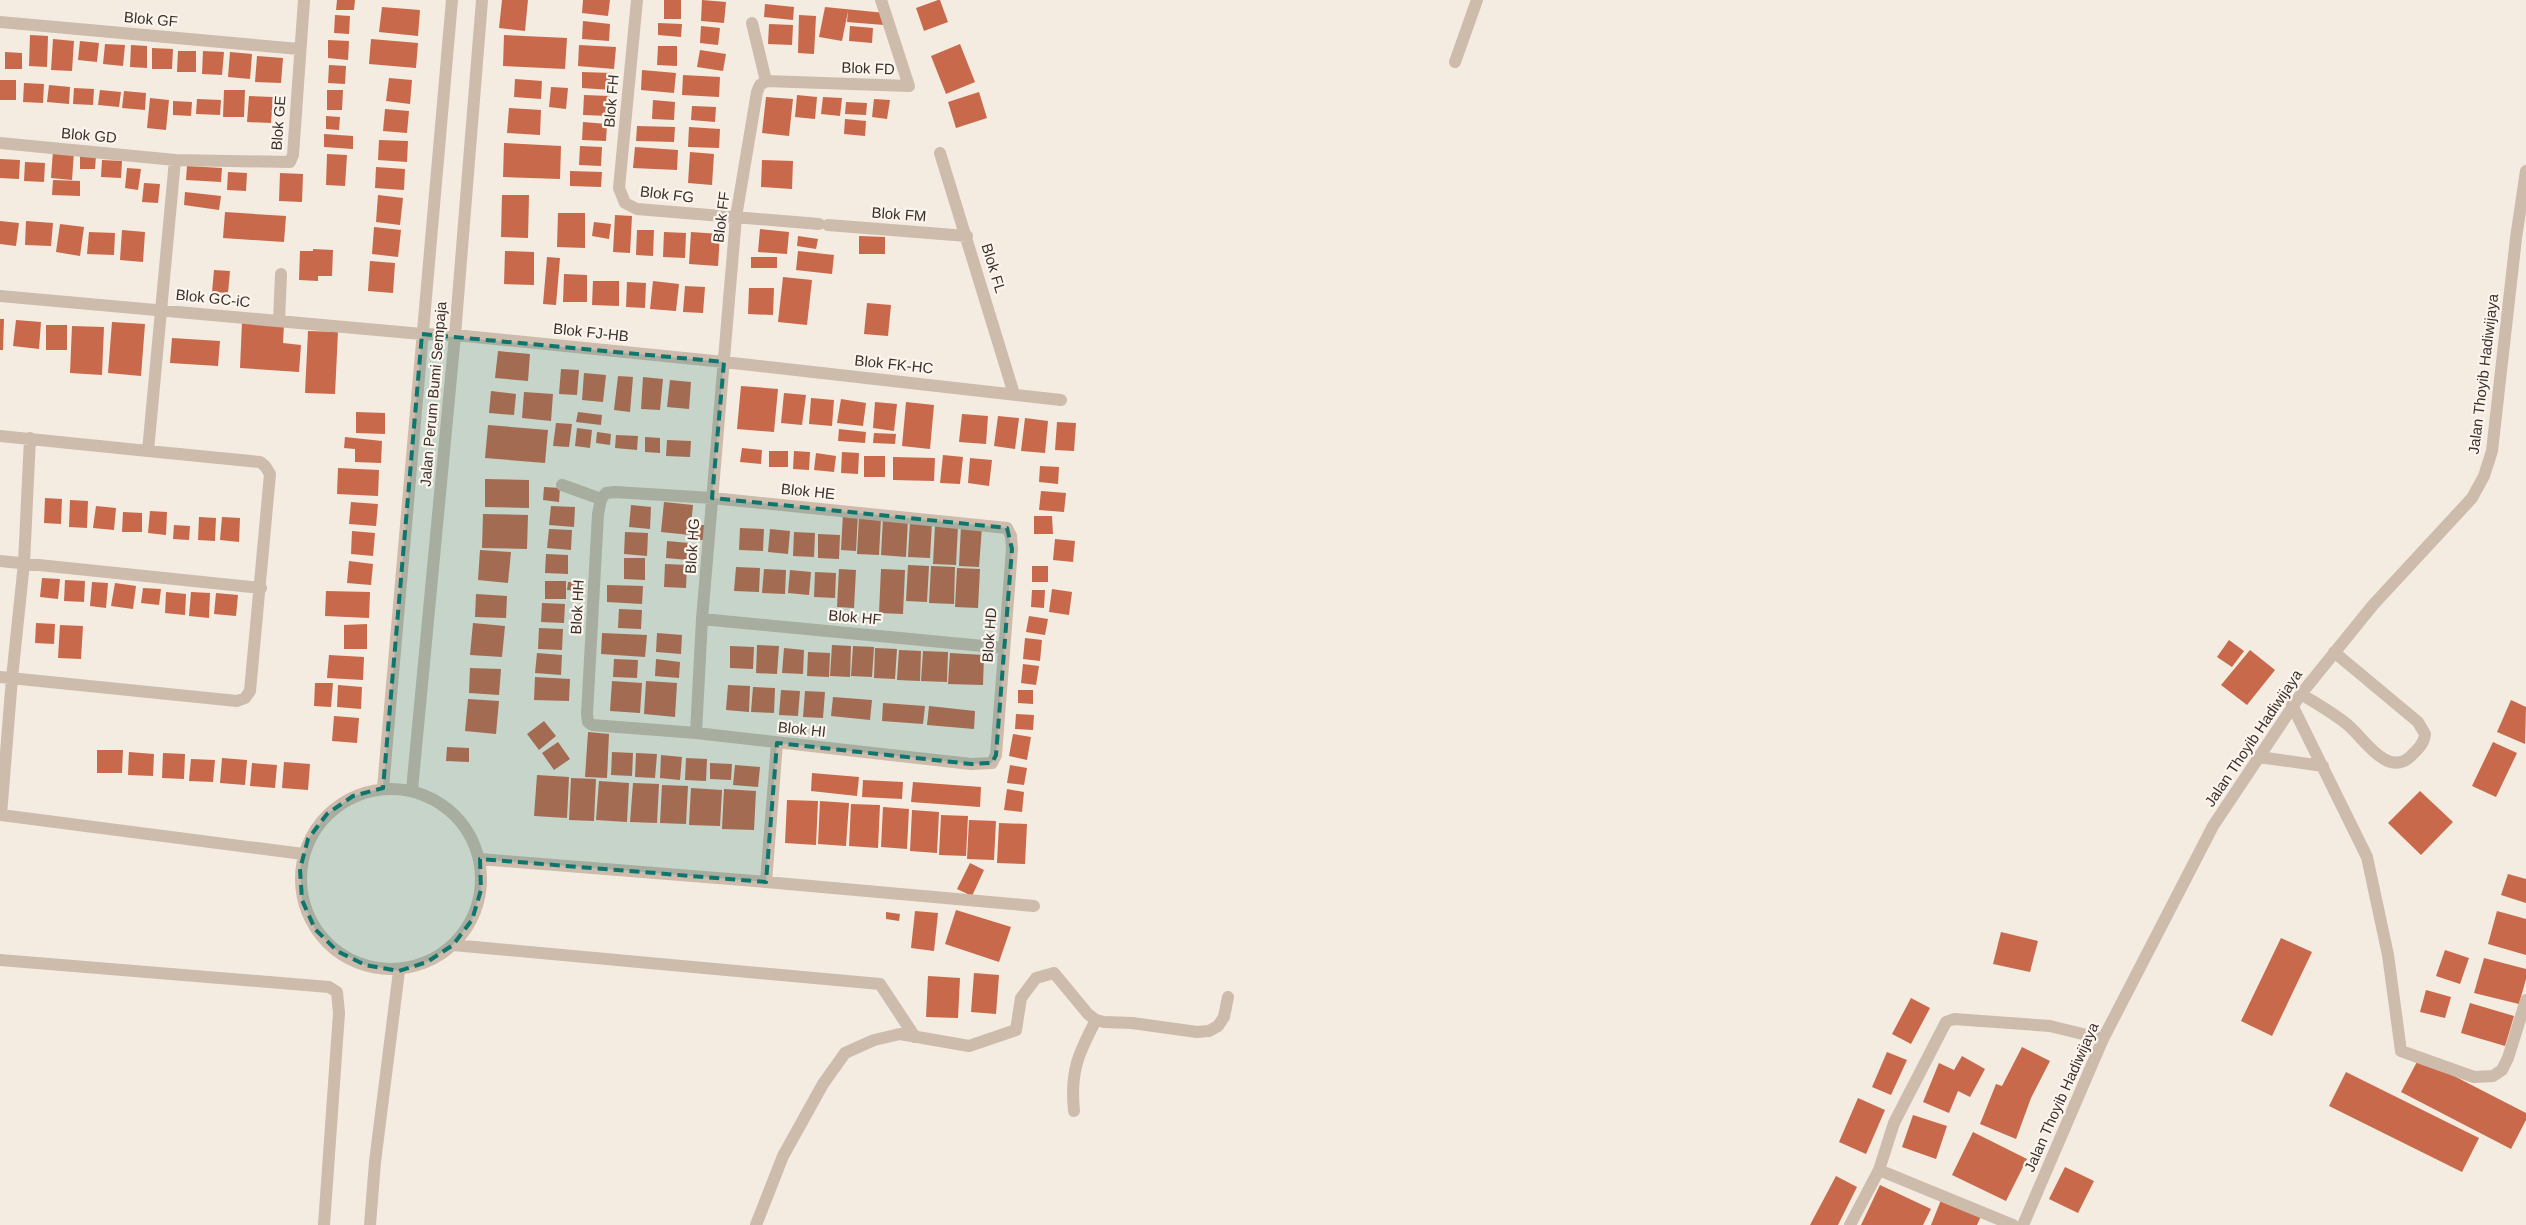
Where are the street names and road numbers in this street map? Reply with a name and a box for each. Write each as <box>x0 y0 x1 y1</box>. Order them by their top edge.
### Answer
street label: Blok GF <box>123 8 179 30</box>
street label: Blok FD <box>841 59 895 77</box>
street label: Blok FH <box>600 74 622 128</box>
street label: Blok GE <box>268 95 288 151</box>
street label: Blok GD <box>60 124 118 146</box>
street label: Blok FG <box>639 182 695 206</box>
street label: Blok FF <box>709 190 733 244</box>
street label: Blok FM <box>871 204 927 224</box>
street label: Blok FL <box>978 241 1010 295</box>
street label: Blok GC-iC <box>175 286 251 310</box>
street label: Jalan Thoyib Hadiwijaya <box>2465 292 2501 455</box>
street label: Jalan Perum Bumi Sempaja <box>416 300 450 487</box>
street label: Blok FJ-HB <box>552 320 630 344</box>
street label: Blok FK-HC <box>854 351 934 377</box>
street label: Blok HE <box>780 480 836 502</box>
street label: Blok HG <box>682 518 702 574</box>
street label: Blok HH <box>567 579 587 635</box>
street label: Blok HF <box>828 606 882 628</box>
street label: Blok HD <box>979 607 999 663</box>
street label: Jalan Thoyib Hadiwijaya <box>2201 666 2306 810</box>
street label: Blok HI <box>777 718 827 740</box>
street label: Jalan Thoyib Hadiwijaya <box>2020 1019 2102 1174</box>

